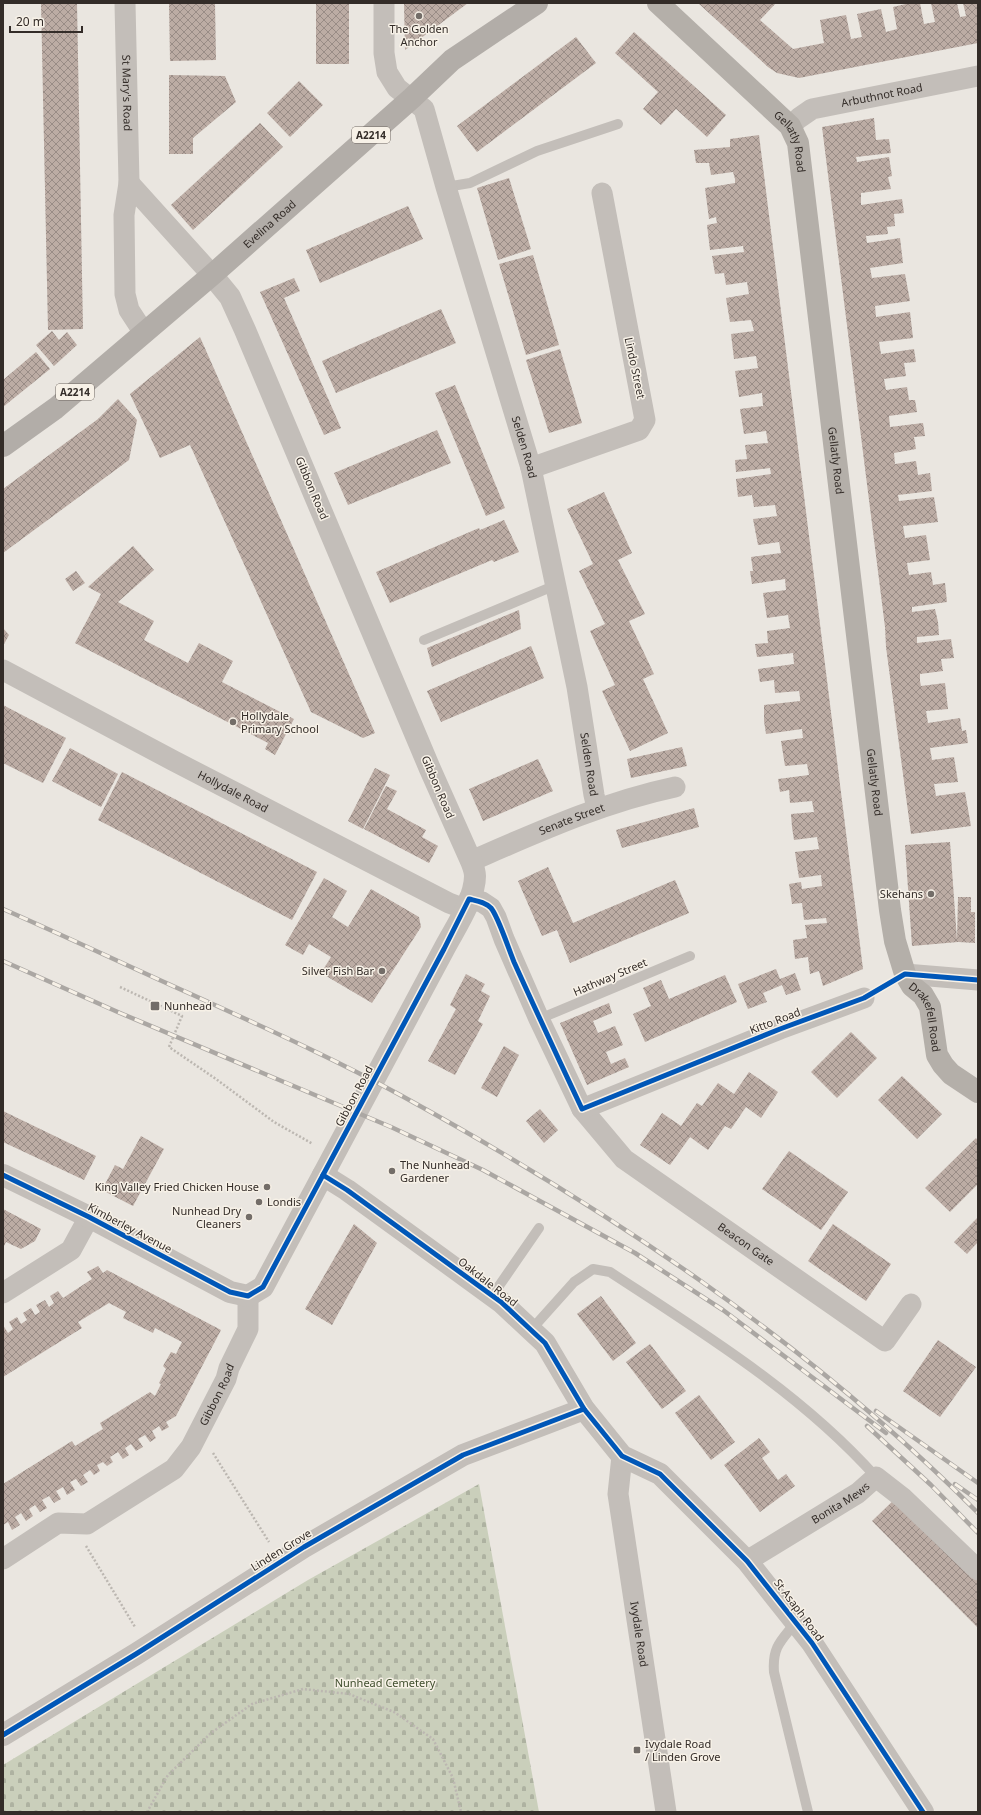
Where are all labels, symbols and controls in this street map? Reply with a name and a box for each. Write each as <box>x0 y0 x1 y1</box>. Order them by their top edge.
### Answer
scale bar <box>10 8 82 34</box>
marker: The Golden Anchor <box>414 11 424 21</box>
text: 20 m <box>16 13 44 30</box>
place label: The Golden Anchor <box>389 21 449 49</box>
street label: St Mary's Road <box>119 55 136 131</box>
street label: Arbuthnot Road <box>840 79 924 110</box>
street label: Gellatly Road <box>771 107 809 173</box>
road number: A2214 <box>352 127 390 143</box>
street label: Evelina Road <box>240 196 299 251</box>
street label: Lindo Street <box>622 336 649 400</box>
road number: A2214 <box>56 384 94 400</box>
street label: Selden Road <box>509 414 541 479</box>
street label: Gellatly Road <box>825 426 848 495</box>
street label: Gibbon Road <box>292 454 332 522</box>
place label: Hollydale Primary School <box>241 708 319 736</box>
marker: Hollydale Primary School <box>228 717 238 727</box>
street label: Selden Road <box>577 731 602 797</box>
street label: Gellatly Road <box>864 748 887 817</box>
street label: Gibbon Road <box>418 753 458 821</box>
street label: Hollydale Road <box>195 767 271 815</box>
street label: Senate Street <box>536 799 606 838</box>
place label: Skehans <box>880 886 923 901</box>
marker: Skehans <box>926 889 936 899</box>
street label: Hathway Street <box>570 954 649 999</box>
place label: Silver Fish Bar <box>302 963 374 978</box>
marker: Silver Fish Bar <box>377 966 387 976</box>
street label: Drakefell Road <box>906 978 944 1053</box>
place label: Nunhead <box>164 998 212 1013</box>
marker: Nunhead <box>149 1000 161 1012</box>
street label: Kitto Road <box>747 1004 803 1037</box>
street label: Gibbon Road <box>331 1063 376 1129</box>
place label: The Nunhead Gardener <box>400 1157 470 1185</box>
marker: The Nunhead Gardener <box>387 1166 397 1176</box>
place label: King Valley Fried Chicken House <box>95 1179 259 1194</box>
marker: King Valley Fried Chicken House <box>262 1182 272 1192</box>
place label: Londis <box>267 1194 301 1209</box>
marker: Londis <box>254 1197 264 1207</box>
street label: Kimberley Avenue <box>85 1199 175 1256</box>
place label: Nunhead Dry Cleaners <box>172 1203 241 1231</box>
marker: Nunhead Dry Cleaners <box>244 1212 254 1222</box>
street label: Beacon Gate <box>715 1219 777 1269</box>
street label: Oakdale Road <box>455 1254 521 1310</box>
street label: Gibbon Road <box>195 1361 237 1428</box>
street label: Bonita Mews <box>808 1478 872 1527</box>
street label: Linden Grove <box>248 1525 314 1574</box>
street label: St Asaph Road <box>771 1576 828 1644</box>
street label: Ivydale Road <box>627 1600 652 1668</box>
park label: Nunhead Cemetery <box>335 1675 436 1690</box>
place label: Ivydale Road / Linden Grove <box>645 1736 721 1764</box>
marker: Ivydale Road / Linden Grove <box>632 1745 642 1755</box>

